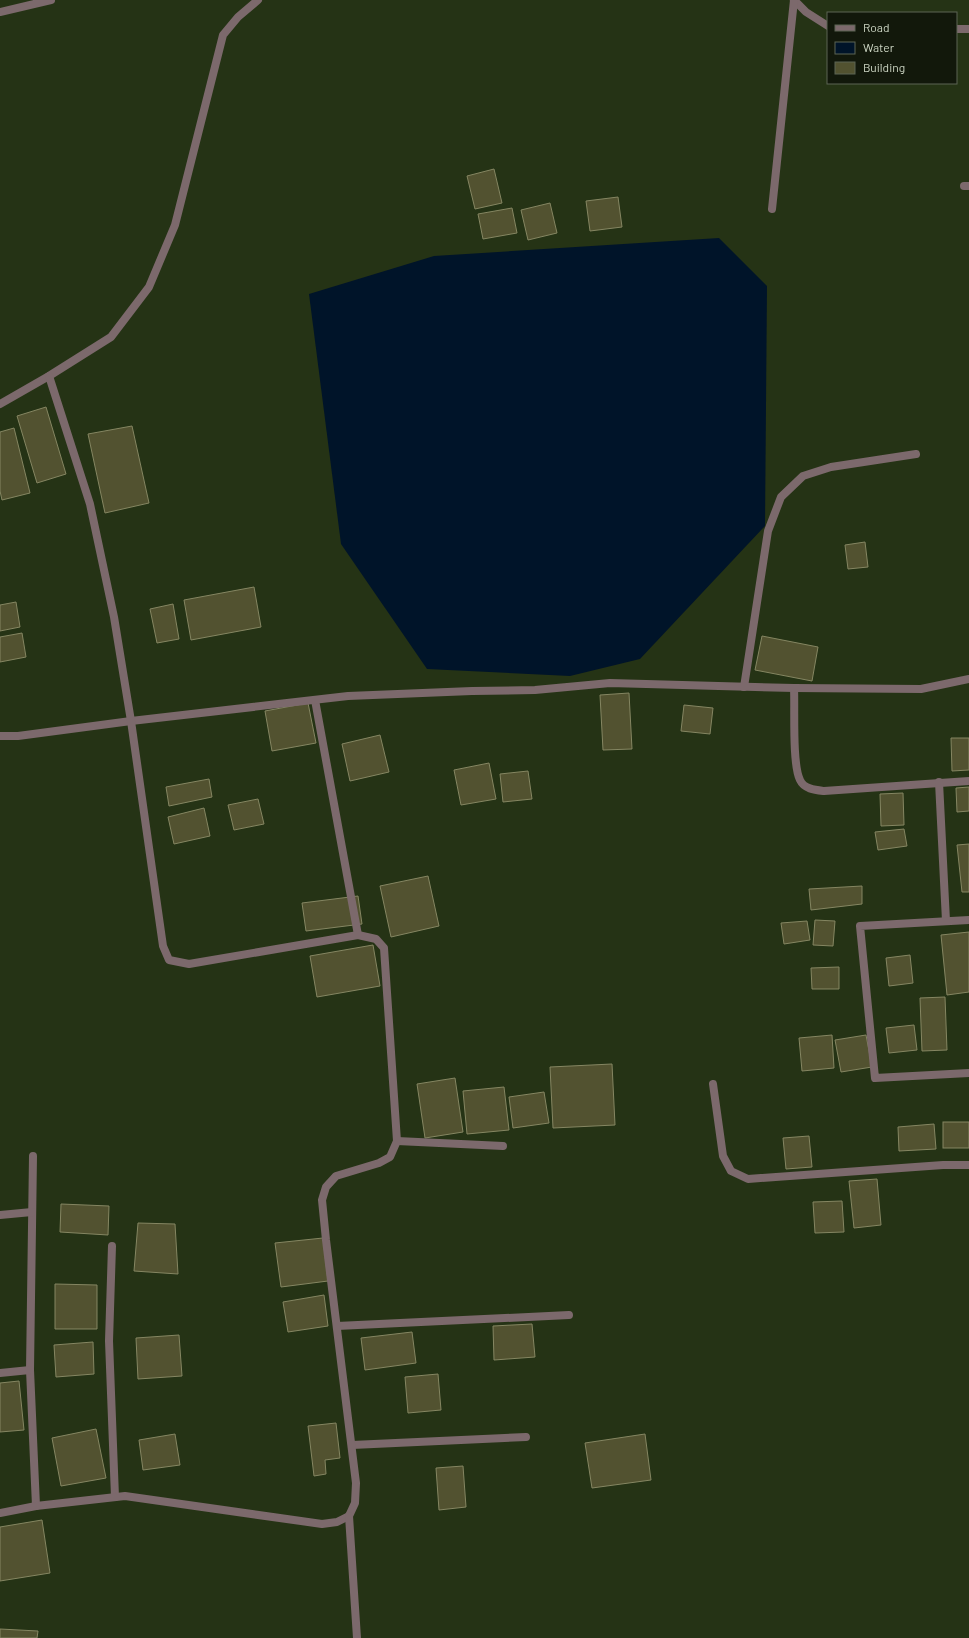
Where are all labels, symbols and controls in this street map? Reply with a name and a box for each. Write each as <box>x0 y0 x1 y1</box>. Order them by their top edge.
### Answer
legend <box>827 12 957 84</box>
text: Road <box>863 20 890 34</box>
text: Water <box>863 40 895 54</box>
text: Building <box>863 60 905 74</box>

